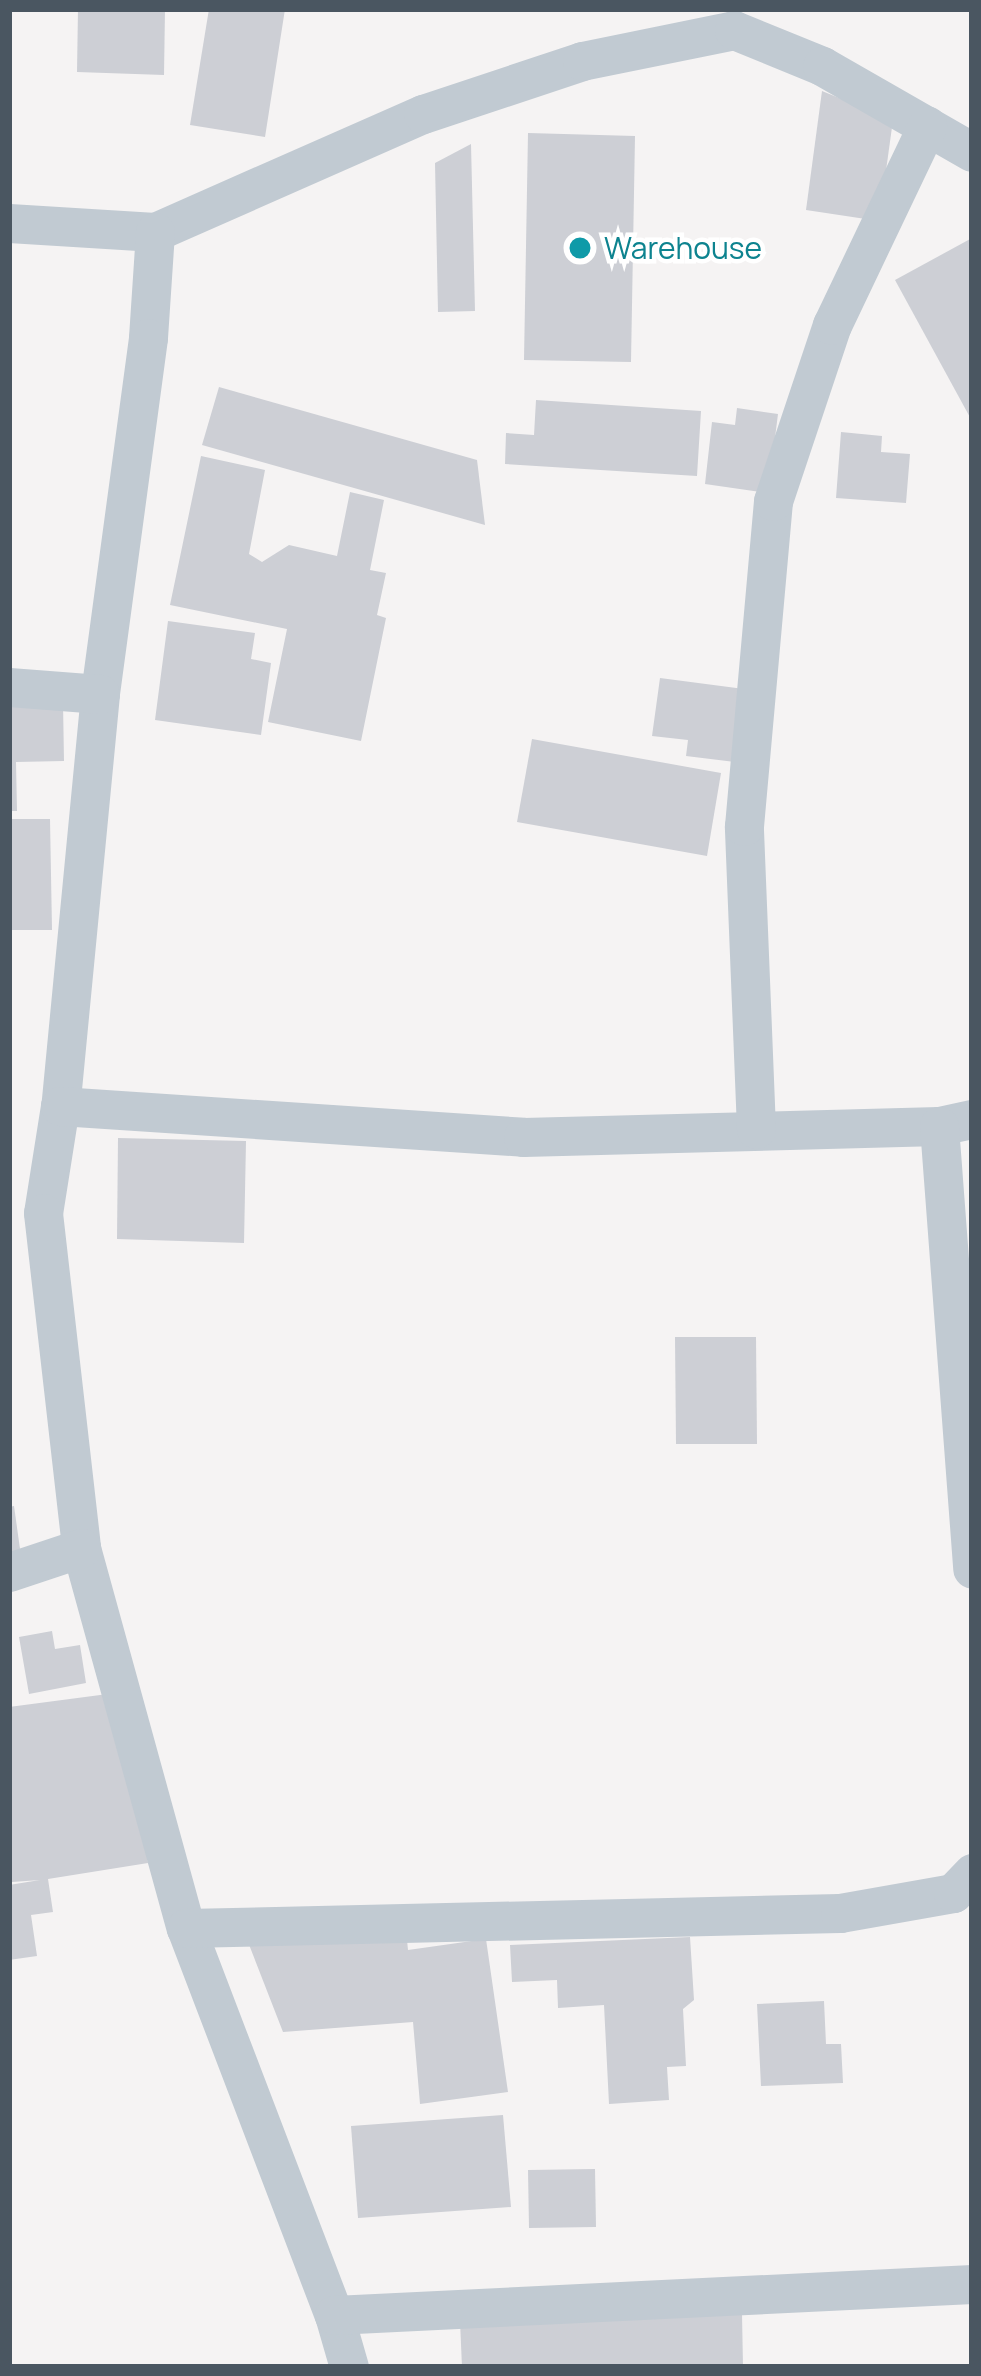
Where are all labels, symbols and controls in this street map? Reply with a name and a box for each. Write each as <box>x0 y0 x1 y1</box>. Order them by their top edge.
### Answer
place label: Warehouse <box>604 230 762 266</box>
marker: Warehouse <box>567 235 593 261</box>

